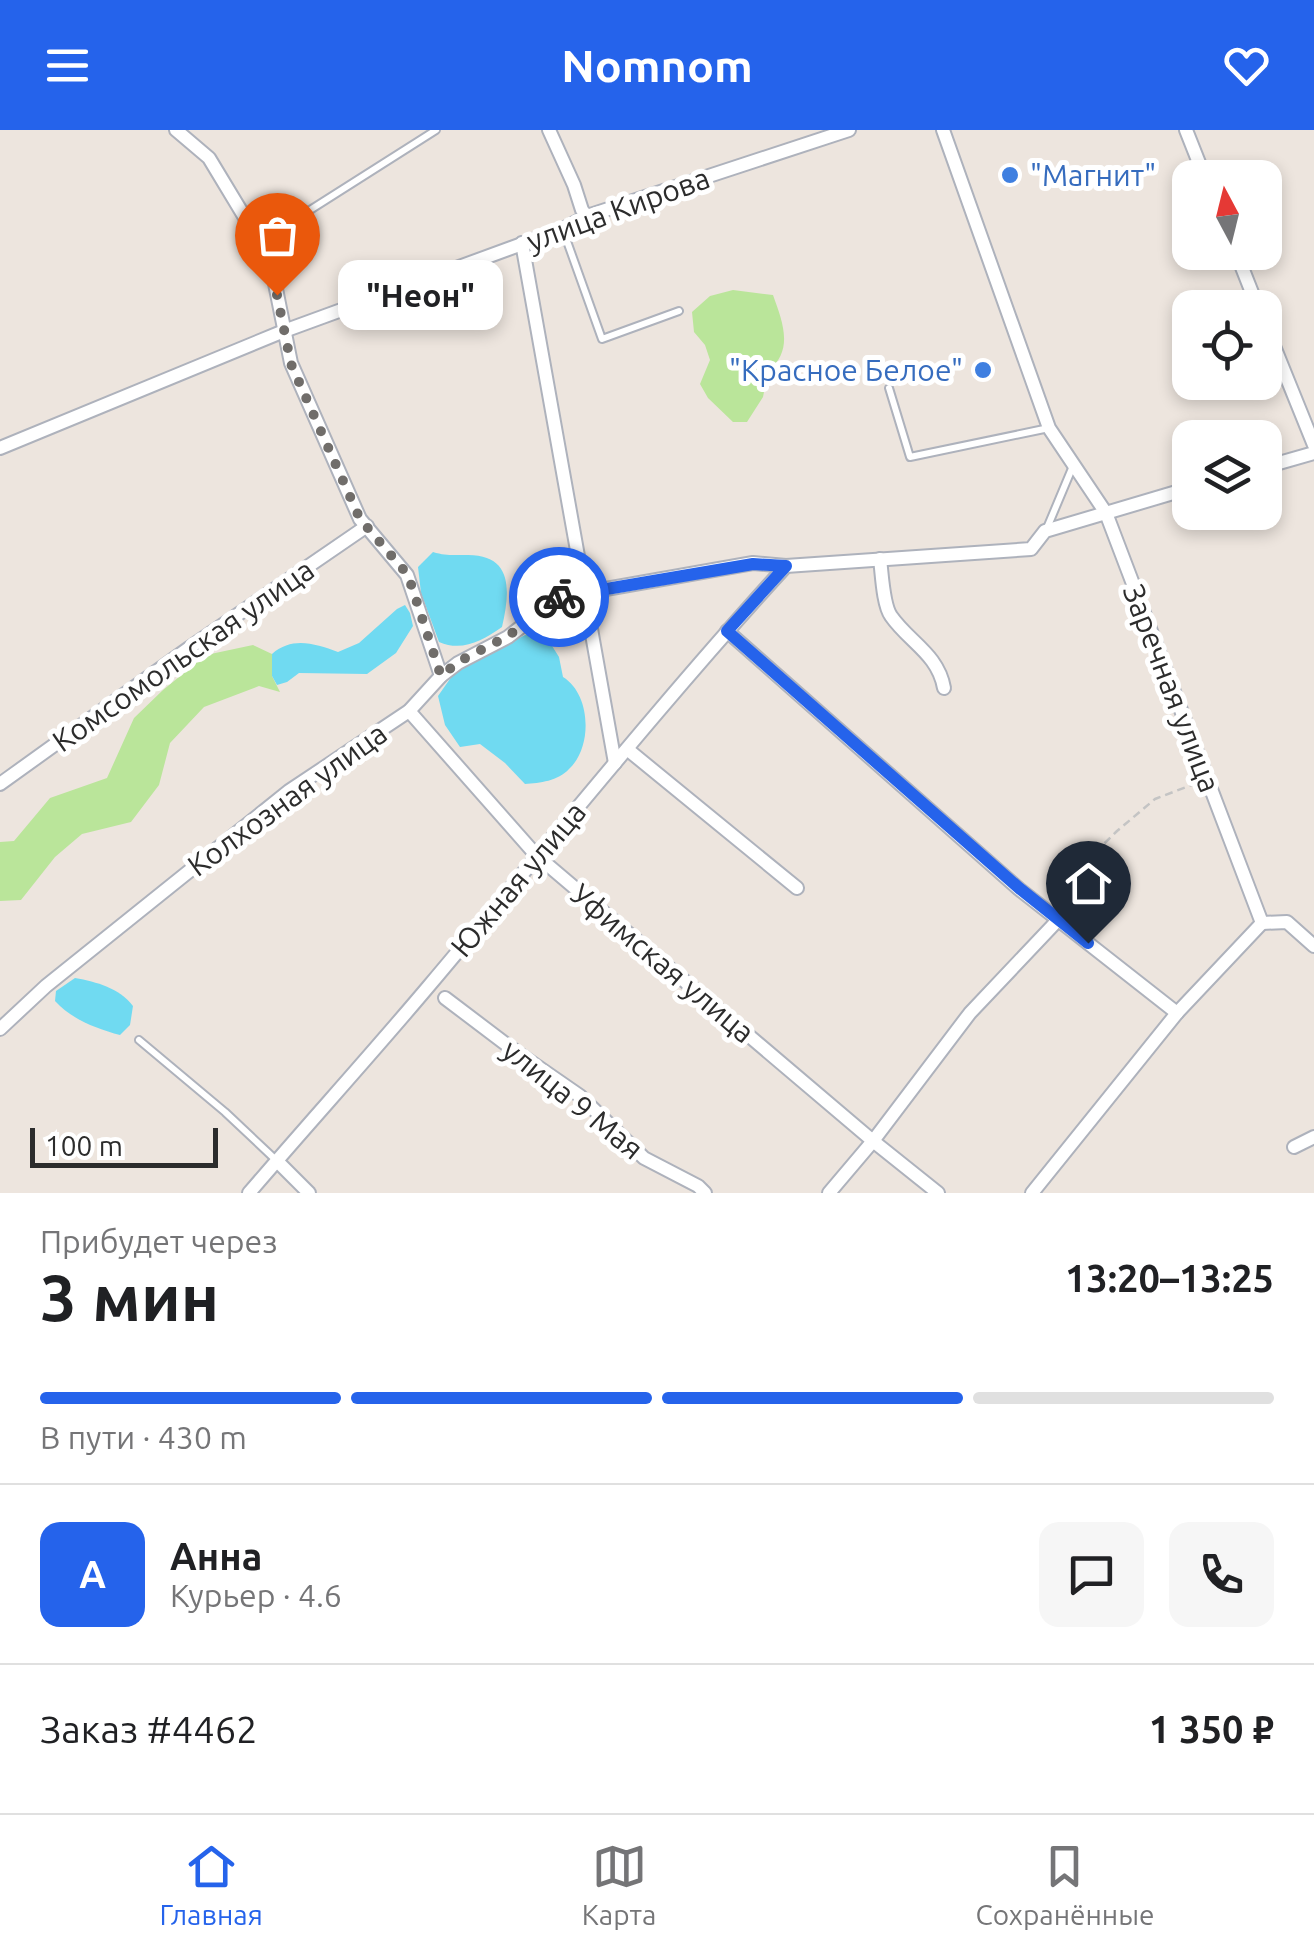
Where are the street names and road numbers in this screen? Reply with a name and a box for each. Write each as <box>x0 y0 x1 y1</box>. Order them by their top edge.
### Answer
street label: улица Кирова <box>522 160 714 258</box>
street label: Комсомольская улица <box>46 552 320 758</box>
street label: Заречная улица <box>1117 579 1227 797</box>
street label: Колхозная улица <box>181 715 393 883</box>
street label: Южная улица <box>444 795 592 963</box>
street label: Уфимская улица <box>565 877 761 1049</box>
street label: улица 9 Мая <box>496 1032 650 1166</box>

